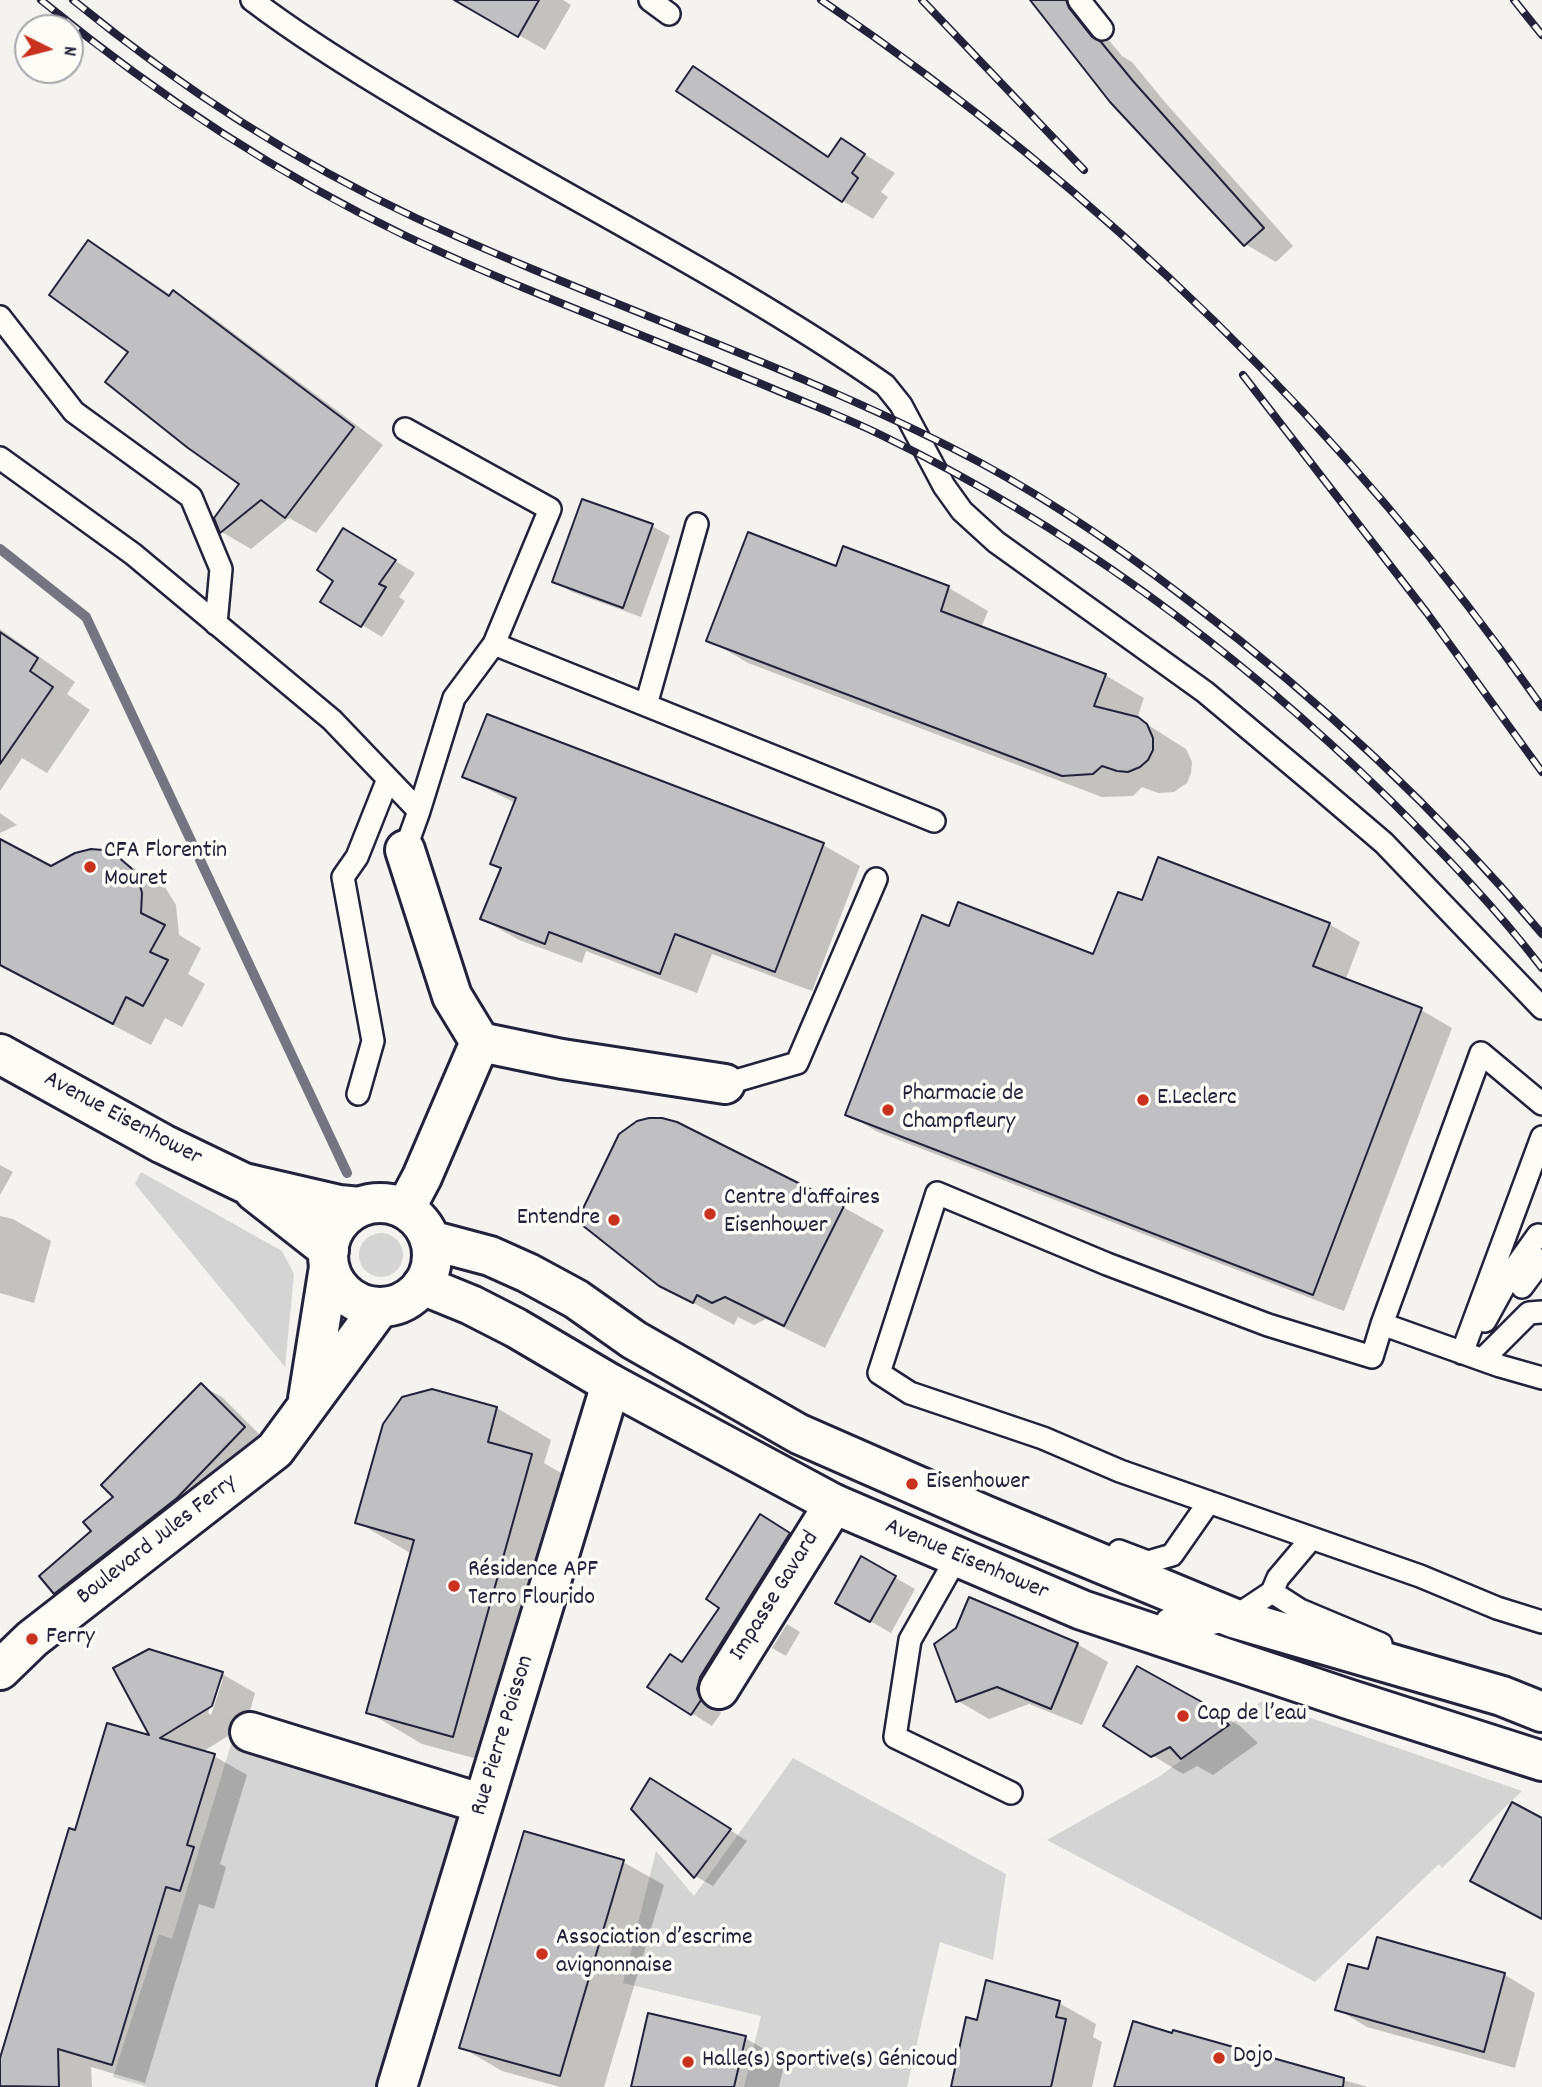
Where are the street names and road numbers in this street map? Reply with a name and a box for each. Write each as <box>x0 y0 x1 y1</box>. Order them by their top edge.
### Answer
street label: Avenue Eisenhower <box>38 1066 206 1174</box>
street label: Boulevard Jules Ferry <box>72 1470 244 1612</box>
street label: Avenue Eisenhower <box>880 1514 1052 1608</box>
street label: Impasse Gavard <box>725 1527 827 1667</box>
street label: Rue Pierre Poisson <box>466 1653 542 1819</box>

